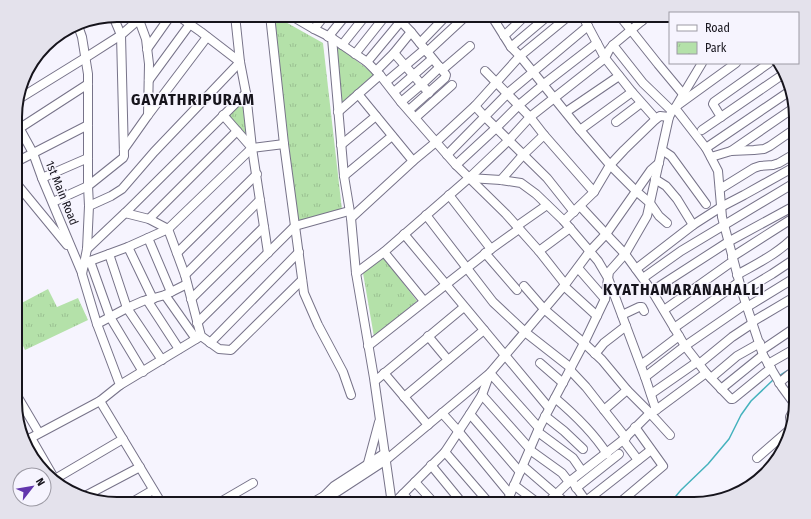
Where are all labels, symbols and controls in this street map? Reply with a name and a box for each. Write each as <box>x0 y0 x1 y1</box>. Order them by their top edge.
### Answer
legend <box>669 12 799 64</box>
text: Road <box>705 21 730 35</box>
text: Park <box>705 41 727 55</box>
district label: GAYATHRIPURAM <box>131 90 255 109</box>
street label: 1st Main Road <box>43 159 81 227</box>
district label: KYATHAMARANAHALLI <box>603 280 765 299</box>
north arrow <box>12 467 52 507</box>
text: N <box>33 476 47 488</box>

